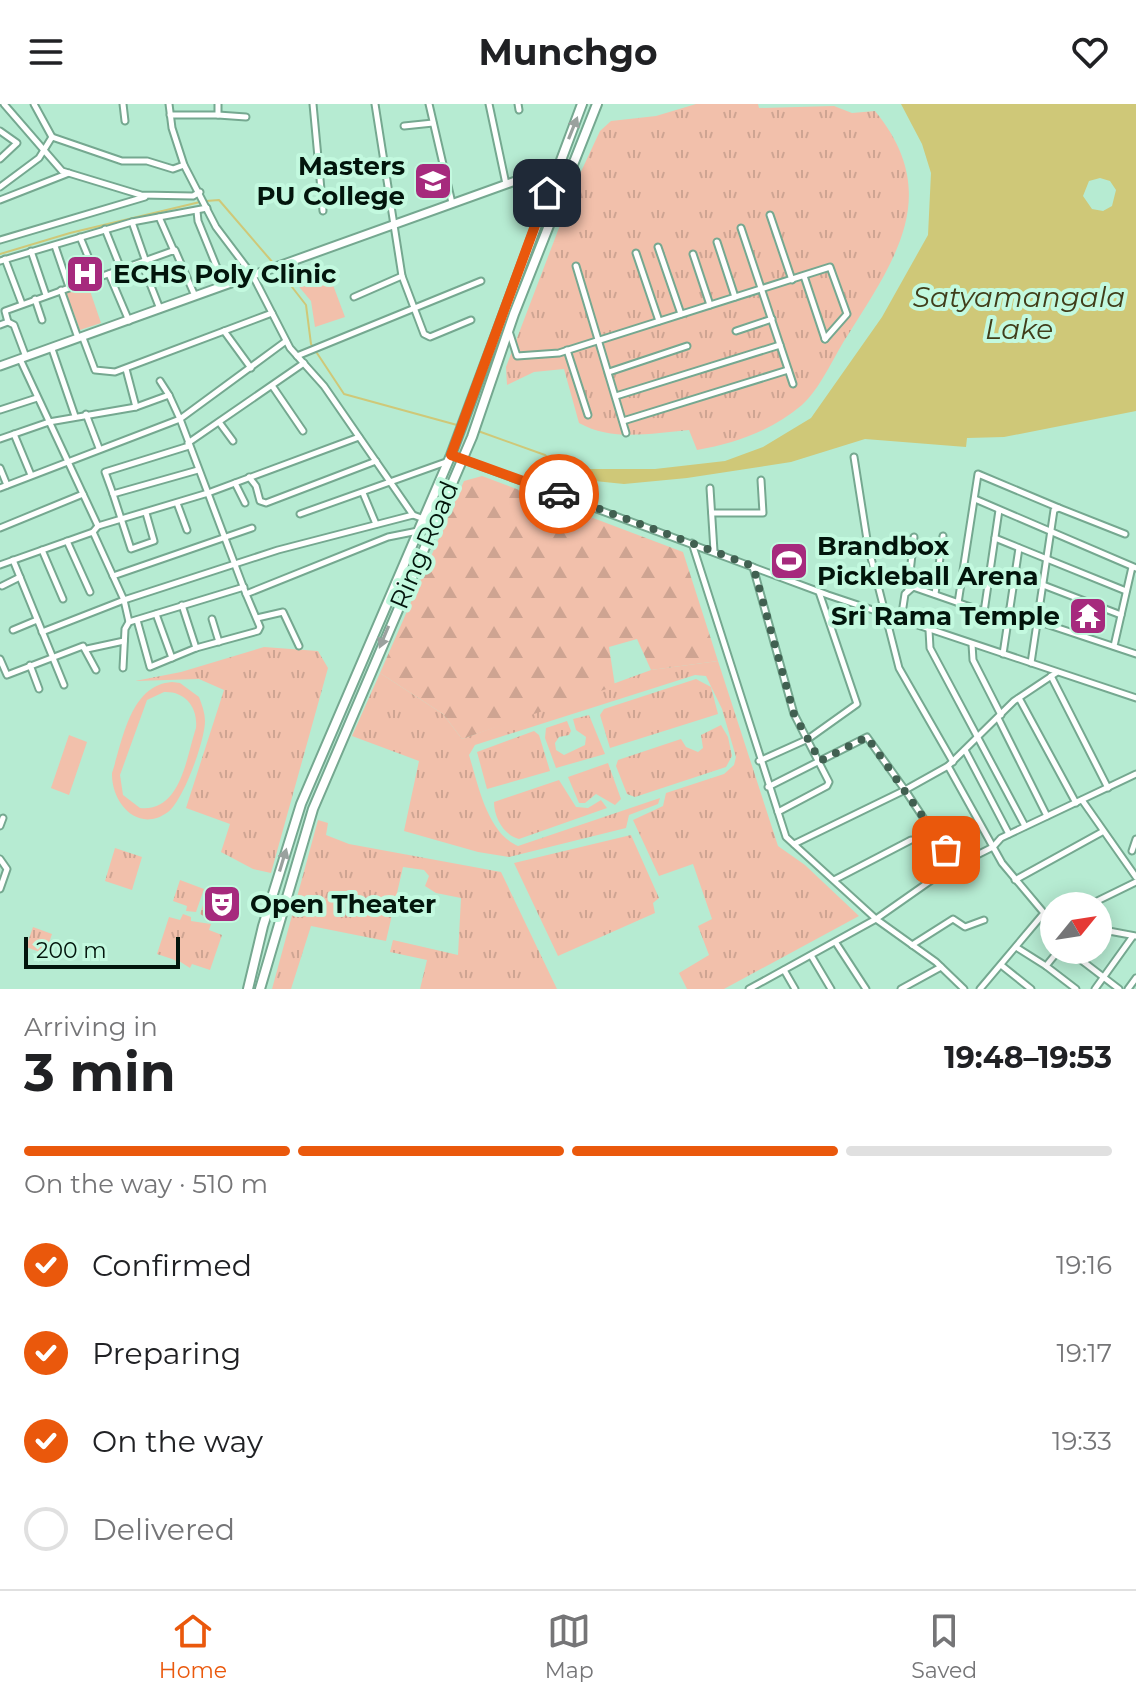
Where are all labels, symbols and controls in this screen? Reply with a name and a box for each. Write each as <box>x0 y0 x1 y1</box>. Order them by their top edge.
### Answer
icon: menu <box>24 30 68 74</box>
text: Munchgo <box>478 30 658 74</box>
icon: heart <box>1068 30 1112 74</box>
one-way arrow <box>566 116 579 139</box>
place label: Masters PU College <box>256 150 405 212</box>
pin <box>513 159 581 227</box>
school or university icon: Masters PU College <box>412 160 454 202</box>
icon: home <box>525 171 569 215</box>
hospital icon: ECHS Poly Clinic <box>64 253 106 295</box>
place label: ECHS Poly Clinic <box>113 258 336 290</box>
water label: Satyamangala Lake <box>913 280 1125 346</box>
courier <box>519 454 599 534</box>
icon: car <box>537 472 581 516</box>
street label: Ring Road <box>383 476 465 614</box>
place label: Brandbox Pickleball Arena <box>817 530 1038 592</box>
sports icon: Brandbox Pickleball Arena <box>768 540 810 582</box>
temple icon: Sri Rama Temple <box>1067 595 1109 637</box>
place label: Sri Rama Temple <box>831 600 1060 632</box>
one-way arrow <box>378 625 391 648</box>
pin <box>912 816 980 884</box>
icon: bag <box>924 828 968 872</box>
one-way arrow <box>278 847 290 871</box>
theatre icon: Open Theater <box>201 883 243 925</box>
place label: Open Theater <box>250 888 436 920</box>
north arrow <box>1040 892 1112 964</box>
map controls <box>1040 892 1112 964</box>
scale bar <box>24 933 180 969</box>
text: 200 m <box>36 937 107 964</box>
text: Arriving in <box>24 1011 158 1043</box>
text: 19:48–19:53 <box>944 1039 1112 1076</box>
text: 3 min <box>24 1041 176 1104</box>
text: On the way · 510 m <box>24 1168 268 1200</box>
icon: check <box>24 1243 68 1287</box>
text: Confirmed <box>92 1247 252 1284</box>
text: 19:16 <box>1056 1249 1112 1281</box>
icon: check <box>24 1331 68 1375</box>
text: Preparing <box>92 1335 241 1372</box>
text: 19:17 <box>1057 1337 1112 1369</box>
icon: check <box>24 1419 68 1463</box>
text: On the way <box>92 1423 263 1460</box>
text: 19:33 <box>1052 1425 1112 1457</box>
text: Delivered <box>92 1511 235 1548</box>
tab: Home <box>159 1609 227 1684</box>
tab: Map <box>545 1609 594 1684</box>
tab: Saved <box>911 1609 977 1684</box>

